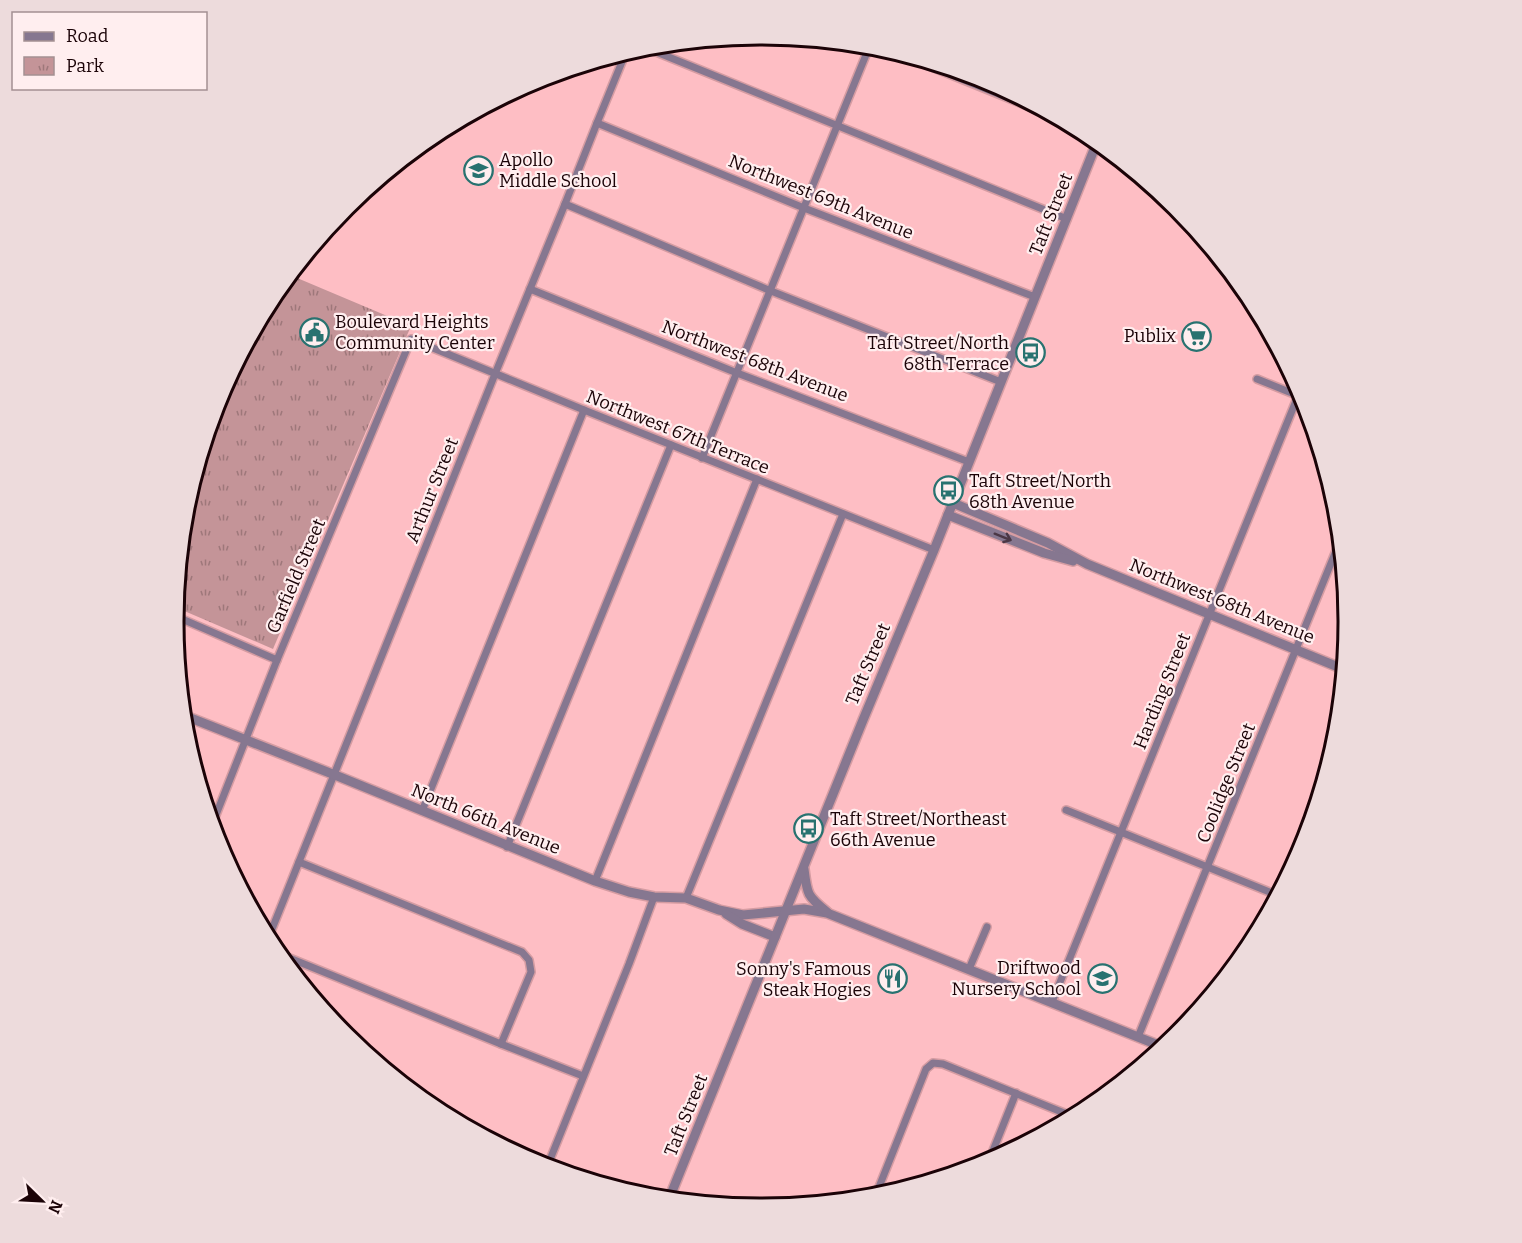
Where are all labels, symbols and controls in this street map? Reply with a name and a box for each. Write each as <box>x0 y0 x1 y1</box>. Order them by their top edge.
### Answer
legend <box>12 12 207 90</box>
text: Road <box>66 25 109 47</box>
text: Park <box>66 55 105 77</box>
place label: Apollo Middle School <box>499 149 617 192</box>
street label: Northwest 69th Avenue <box>725 150 917 244</box>
school or university icon: Apollo Middle School <box>462 154 494 186</box>
street label: Taft Street <box>1025 169 1078 258</box>
place label: Boulevard Heights Community Center <box>335 311 495 354</box>
street label: Northwest 68th Avenue <box>659 315 851 407</box>
public building icon: Boulevard Heights Community Center <box>298 316 330 348</box>
supermarket icon: Publix <box>1181 320 1213 352</box>
place label: Publix <box>1124 325 1176 347</box>
place label: Taft Street/North 68th Terrace <box>867 332 1009 375</box>
bus stop icon: Taft Street/North 68th Terrace <box>1014 337 1046 369</box>
street label: Northwest 67th Terrace <box>583 385 773 479</box>
street label: Arthur Street <box>401 434 463 546</box>
place label: Taft Street/North 68th Avenue <box>969 470 1111 513</box>
bus stop icon: Taft Street/North 68th Avenue <box>932 475 964 507</box>
street label: Garfield Street <box>262 515 330 637</box>
one-way arrow <box>993 532 1011 543</box>
street label: Northwest 68th Avenue <box>1126 554 1318 648</box>
street label: Taft Street <box>841 619 895 708</box>
street label: Harding Street <box>1129 629 1195 752</box>
street label: Coolidge Street <box>1192 720 1260 846</box>
street label: North 66th Avenue <box>408 779 564 859</box>
place label: Taft Street/Northeast 66th Avenue <box>830 808 1007 851</box>
bus stop icon: Taft Street/Northeast 66th Avenue <box>793 813 825 845</box>
place label: Driftwood Nursery School <box>952 957 1081 1000</box>
place label: Sonny's Famous Steak Hogies <box>736 958 871 1001</box>
school or university icon: Driftwood Nursery School <box>1086 962 1118 994</box>
restaurant icon: Sonny's Famous Steak Hogies <box>876 963 908 995</box>
street label: Taft Street <box>660 1070 713 1159</box>
north arrow <box>12 1171 72 1231</box>
text: N <box>44 1197 66 1216</box>

